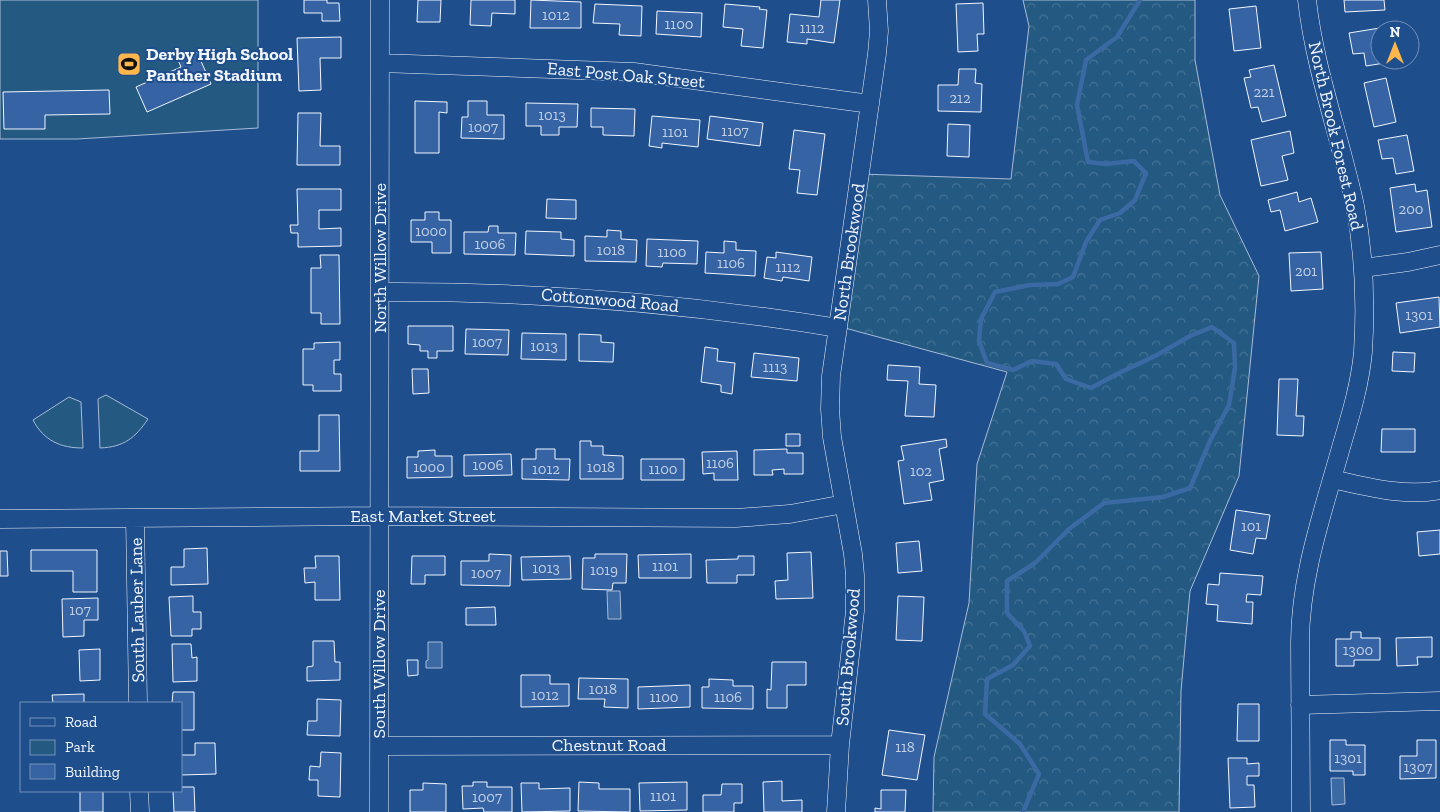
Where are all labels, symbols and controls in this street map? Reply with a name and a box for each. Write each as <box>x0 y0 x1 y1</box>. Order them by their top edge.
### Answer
house number: 1012 <box>542 6 570 24</box>
house number: 1100 <box>665 15 693 33</box>
house number: 1112 <box>799 19 825 37</box>
north arrow <box>1370 20 1420 70</box>
text: N <box>1390 24 1401 41</box>
street label: North Brook Forest Road <box>1304 40 1368 233</box>
place label: Derby High School Panther Stadium <box>146 43 293 86</box>
sports icon: Derby High School Panther Stadium <box>116 51 142 77</box>
street label: East Post Oak Street <box>546 57 706 93</box>
house number: 221 <box>1253 83 1275 101</box>
house number: 212 <box>949 89 971 107</box>
house number: 1013 <box>538 106 566 124</box>
house number: 1007 <box>468 118 498 136</box>
house number: 1107 <box>721 122 749 140</box>
house number: 1101 <box>662 123 688 141</box>
street label: North Brookwood <box>828 182 870 322</box>
street label: North Willow Drive <box>369 183 391 333</box>
house number: 200 <box>1398 200 1424 218</box>
house number: 1000 <box>415 222 447 240</box>
house number: 1006 <box>474 235 506 253</box>
house number: 1018 <box>597 241 625 259</box>
house number: 1100 <box>658 243 686 261</box>
house number: 1106 <box>717 254 745 272</box>
house number: 1112 <box>775 258 801 276</box>
house number: 201 <box>1295 262 1317 280</box>
street label: Cottonwood Road <box>540 283 680 317</box>
house number: 1301 <box>1405 306 1433 324</box>
house number: 1007 <box>472 333 502 351</box>
house number: 1013 <box>530 337 558 355</box>
house number: 1113 <box>763 358 787 376</box>
house number: 1106 <box>706 454 734 472</box>
house number: 1006 <box>472 456 504 474</box>
house number: 1000 <box>413 458 445 476</box>
house number: 1018 <box>587 458 615 476</box>
house number: 1012 <box>532 460 560 478</box>
house number: 1100 <box>649 460 677 478</box>
house number: 102 <box>910 462 932 480</box>
street label: East Market Street <box>350 505 496 527</box>
house number: 101 <box>1241 517 1261 535</box>
street label: South Lauber Lane <box>125 537 149 683</box>
house number: 1101 <box>652 557 678 575</box>
house number: 1013 <box>532 559 560 577</box>
house number: 1019 <box>590 561 618 579</box>
house number: 1007 <box>471 564 501 582</box>
street label: South Brookwood <box>831 587 865 727</box>
street label: South Willow Drive <box>368 589 390 739</box>
house number: 107 <box>69 601 91 619</box>
house number: 1300 <box>1343 641 1373 659</box>
house number: 1018 <box>589 680 617 698</box>
house number: 1012 <box>531 686 559 704</box>
house number: 1100 <box>650 688 678 706</box>
house number: 1106 <box>714 688 742 706</box>
legend <box>20 702 182 792</box>
text: Road <box>65 713 98 731</box>
street label: Chestnut Road <box>552 734 666 756</box>
text: Park <box>65 738 95 756</box>
house number: 118 <box>895 738 915 756</box>
house number: 1301 <box>1334 749 1362 767</box>
house number: 1307 <box>1404 758 1432 776</box>
text: Building <box>65 763 120 781</box>
house number: 1101 <box>650 787 676 805</box>
house number: 1007 <box>472 788 502 806</box>

